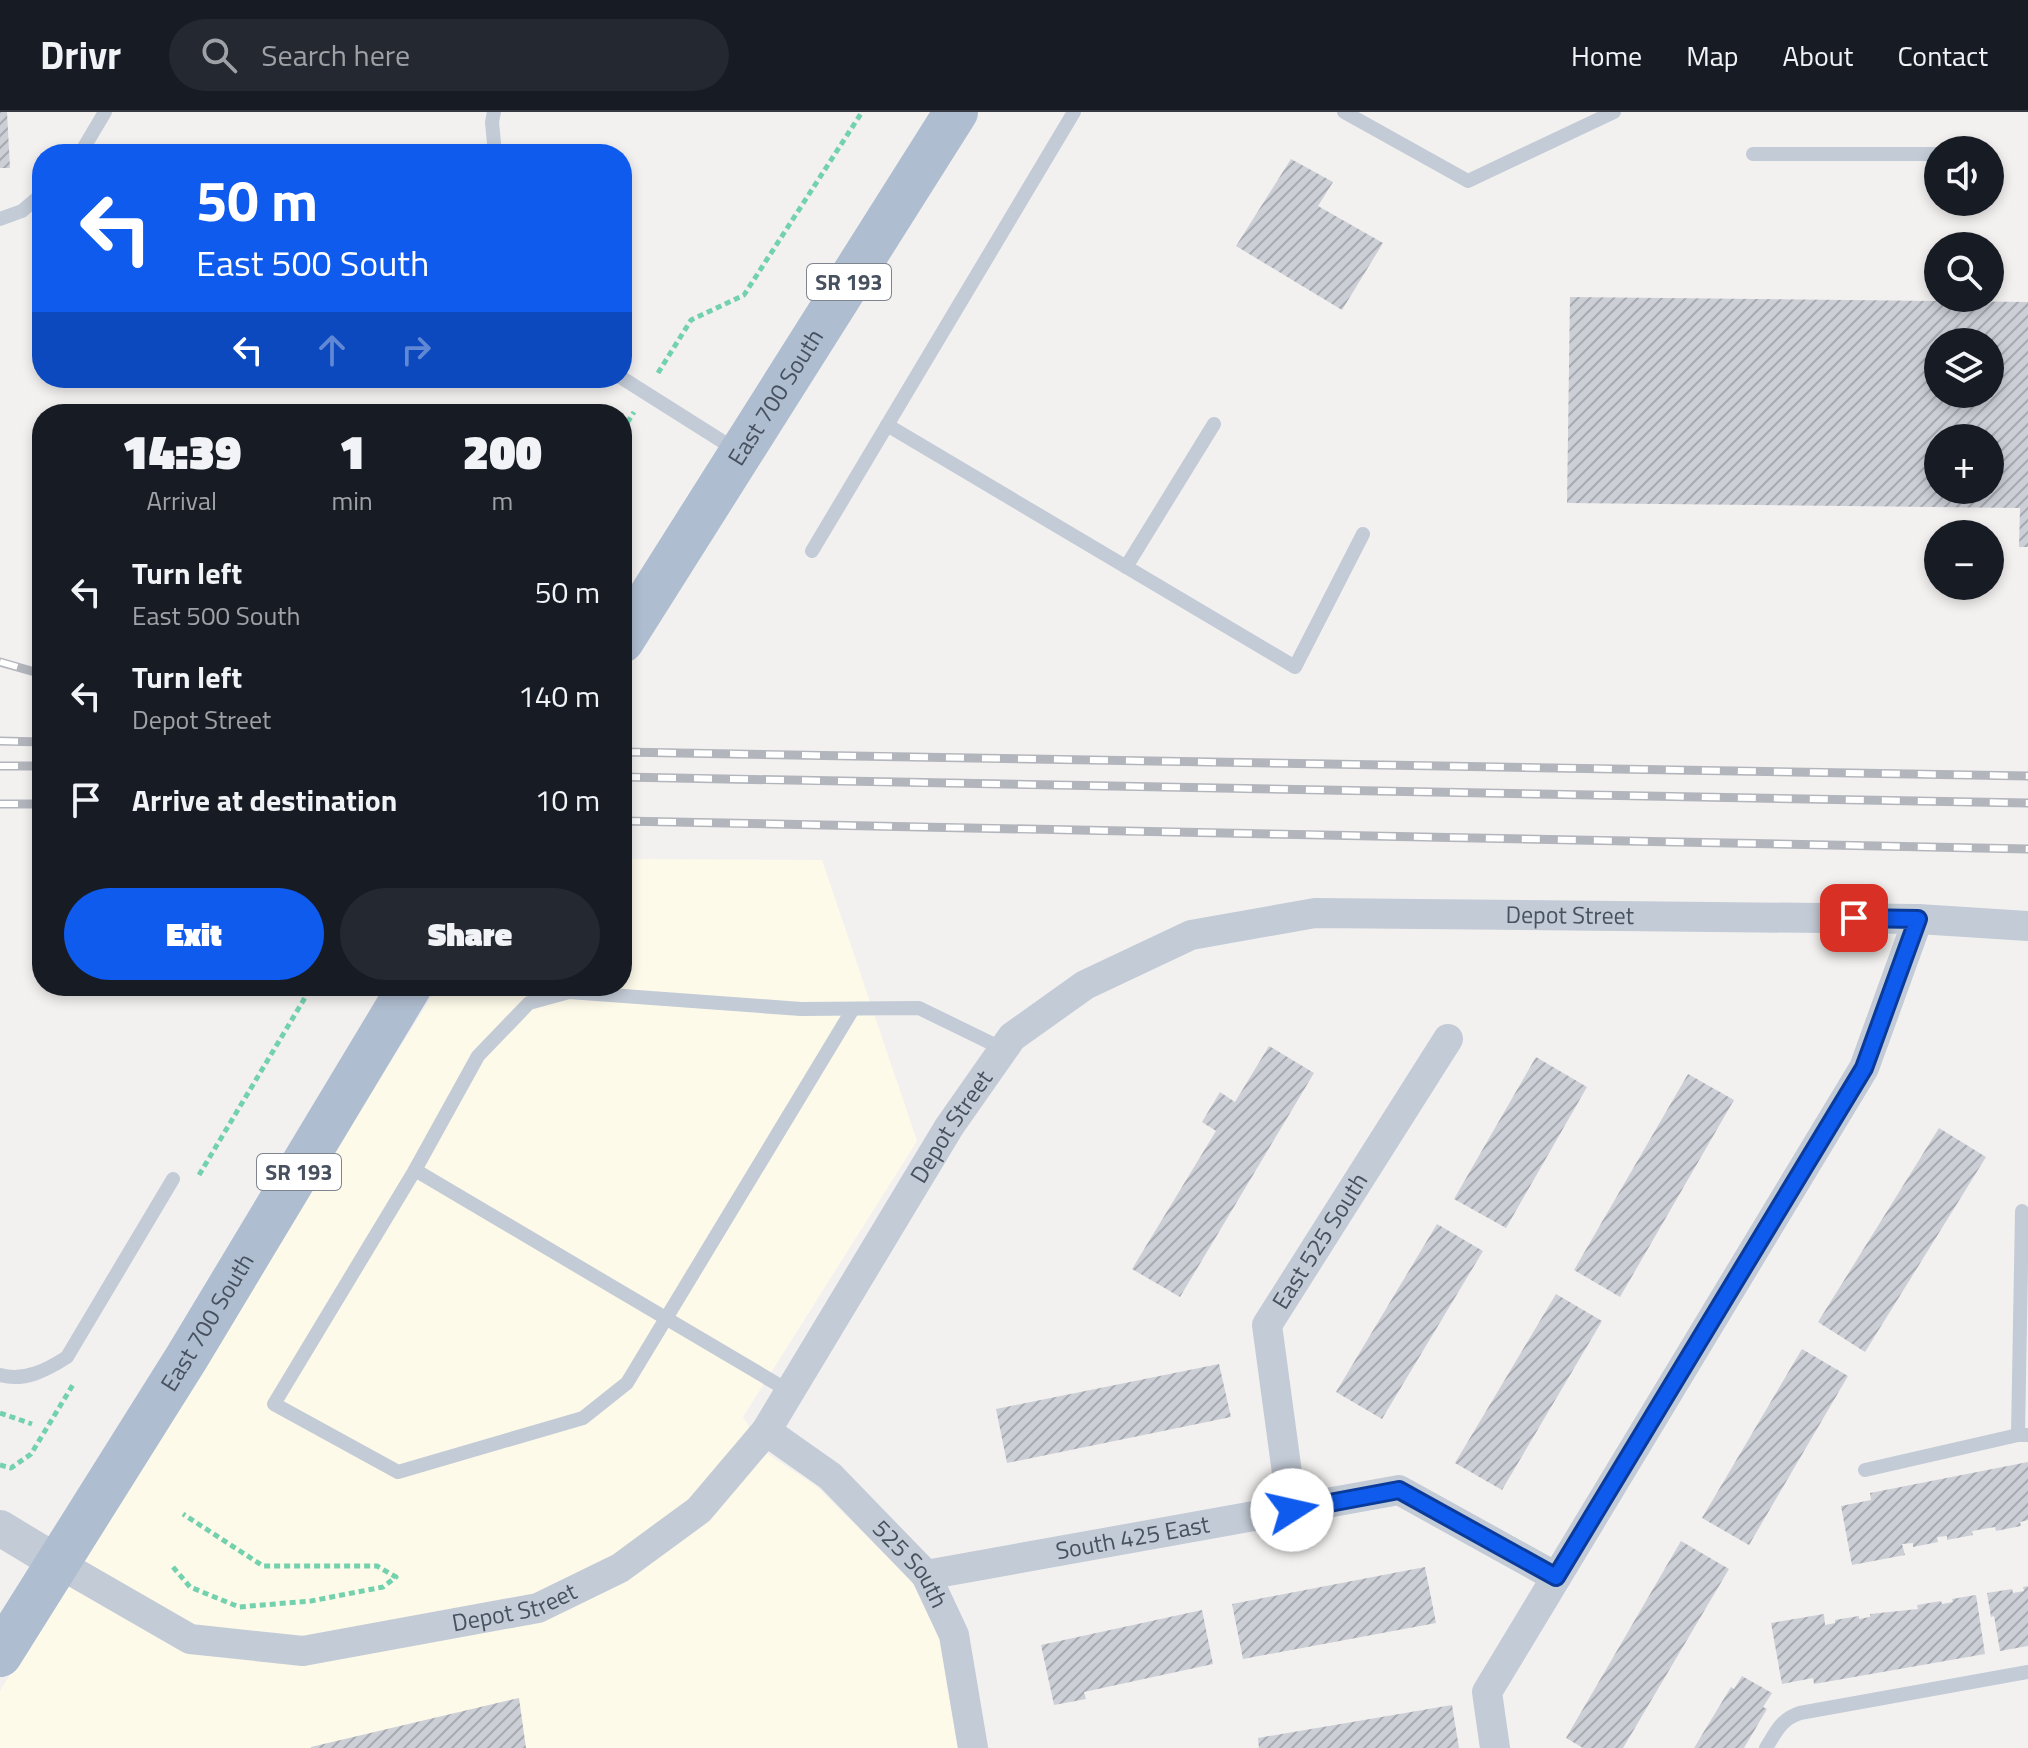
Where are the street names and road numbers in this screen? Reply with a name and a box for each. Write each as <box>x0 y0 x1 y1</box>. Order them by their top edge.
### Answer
road number: SR 193 <box>807 264 891 300</box>
street label: East 700 South <box>718 322 832 472</box>
street label: Depot Street <box>1505 896 1635 933</box>
street label: Depot Street <box>900 1062 1001 1190</box>
road number: SR 193 <box>257 1154 341 1190</box>
street label: East 525 South <box>1262 1165 1376 1316</box>
street label: East 700 South <box>151 1246 262 1398</box>
street label: South 425 East <box>1053 1505 1213 1568</box>
street label: 525 South <box>864 1511 958 1614</box>
street label: Depot Street <box>449 1573 583 1640</box>

